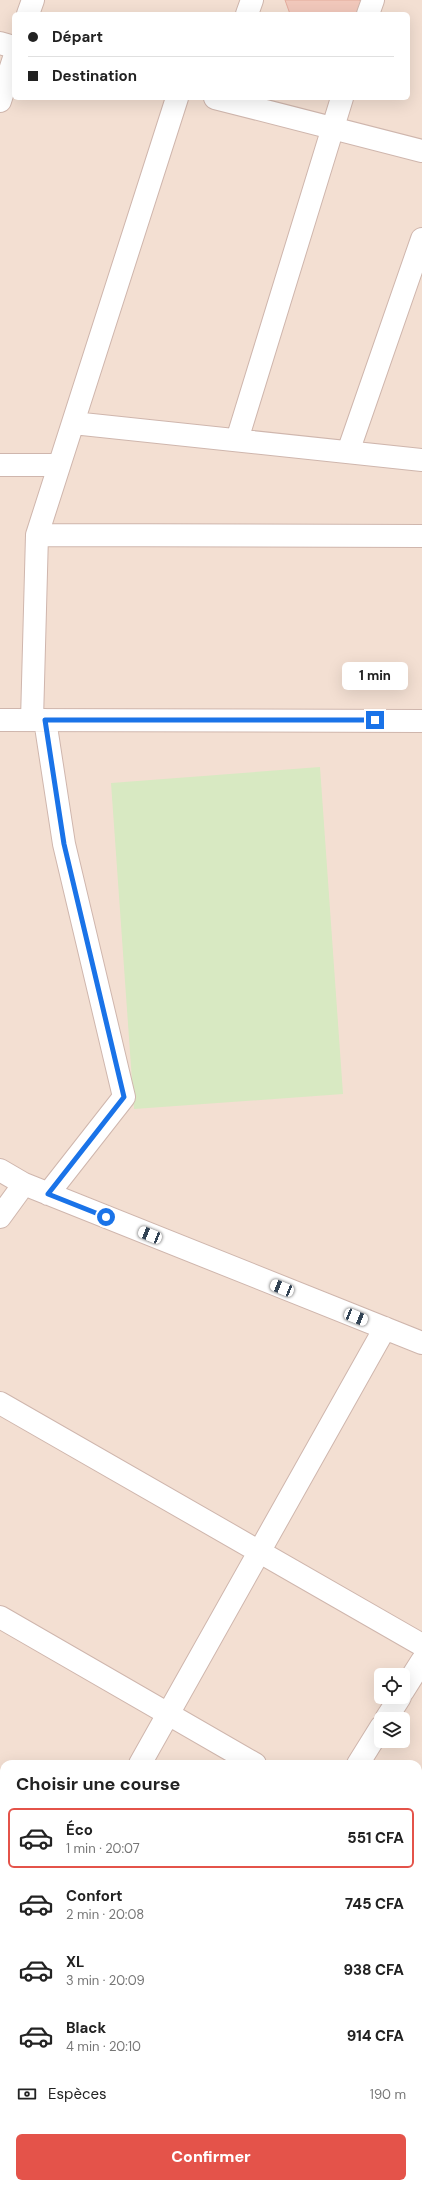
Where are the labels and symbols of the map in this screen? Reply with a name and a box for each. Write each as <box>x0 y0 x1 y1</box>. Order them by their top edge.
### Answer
callout: 1 min <box>342 662 408 690</box>
route end <box>366 711 384 729</box>
route start <box>97 1208 115 1226</box>
car <box>137 1225 163 1245</box>
car <box>269 1278 295 1298</box>
car <box>343 1307 369 1327</box>

